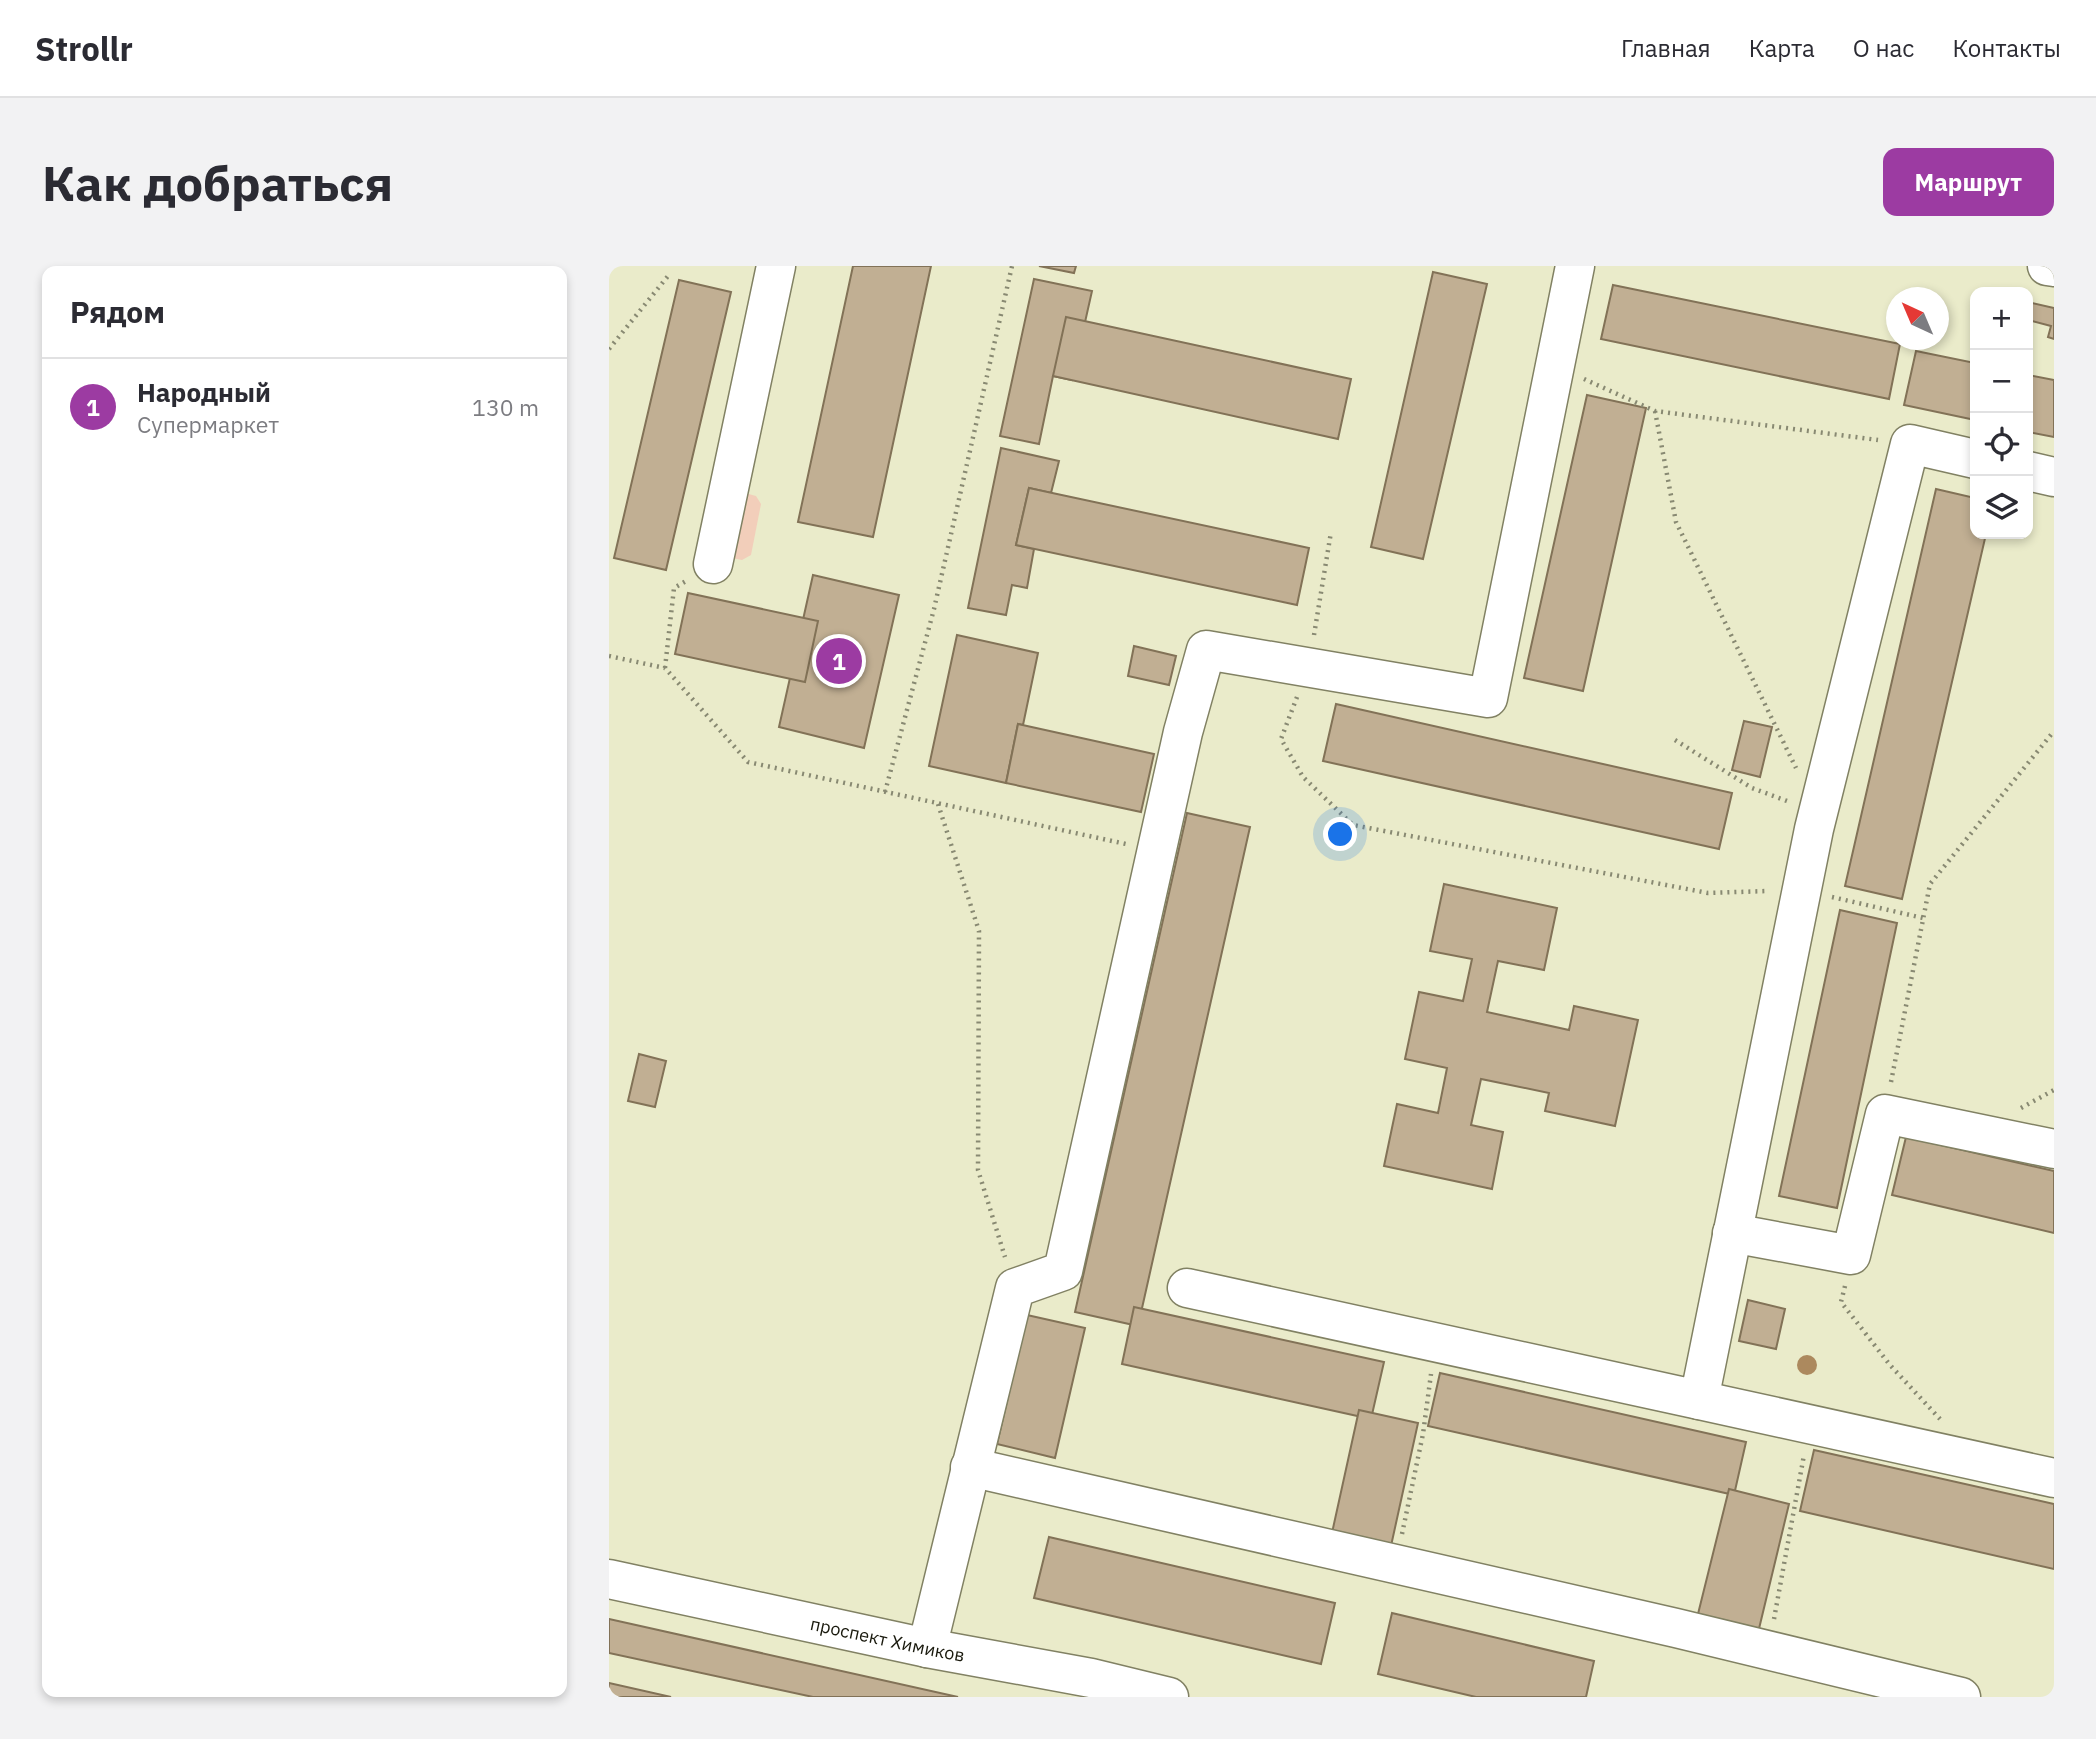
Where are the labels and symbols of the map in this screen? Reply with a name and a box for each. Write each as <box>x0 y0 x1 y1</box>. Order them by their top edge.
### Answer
north arrow <box>1886 287 1949 350</box>
pin: 1 <box>816 635 862 687</box>
your location <box>1323 817 1357 851</box>
street label: проспект Химиков <box>808 1612 967 1666</box>

